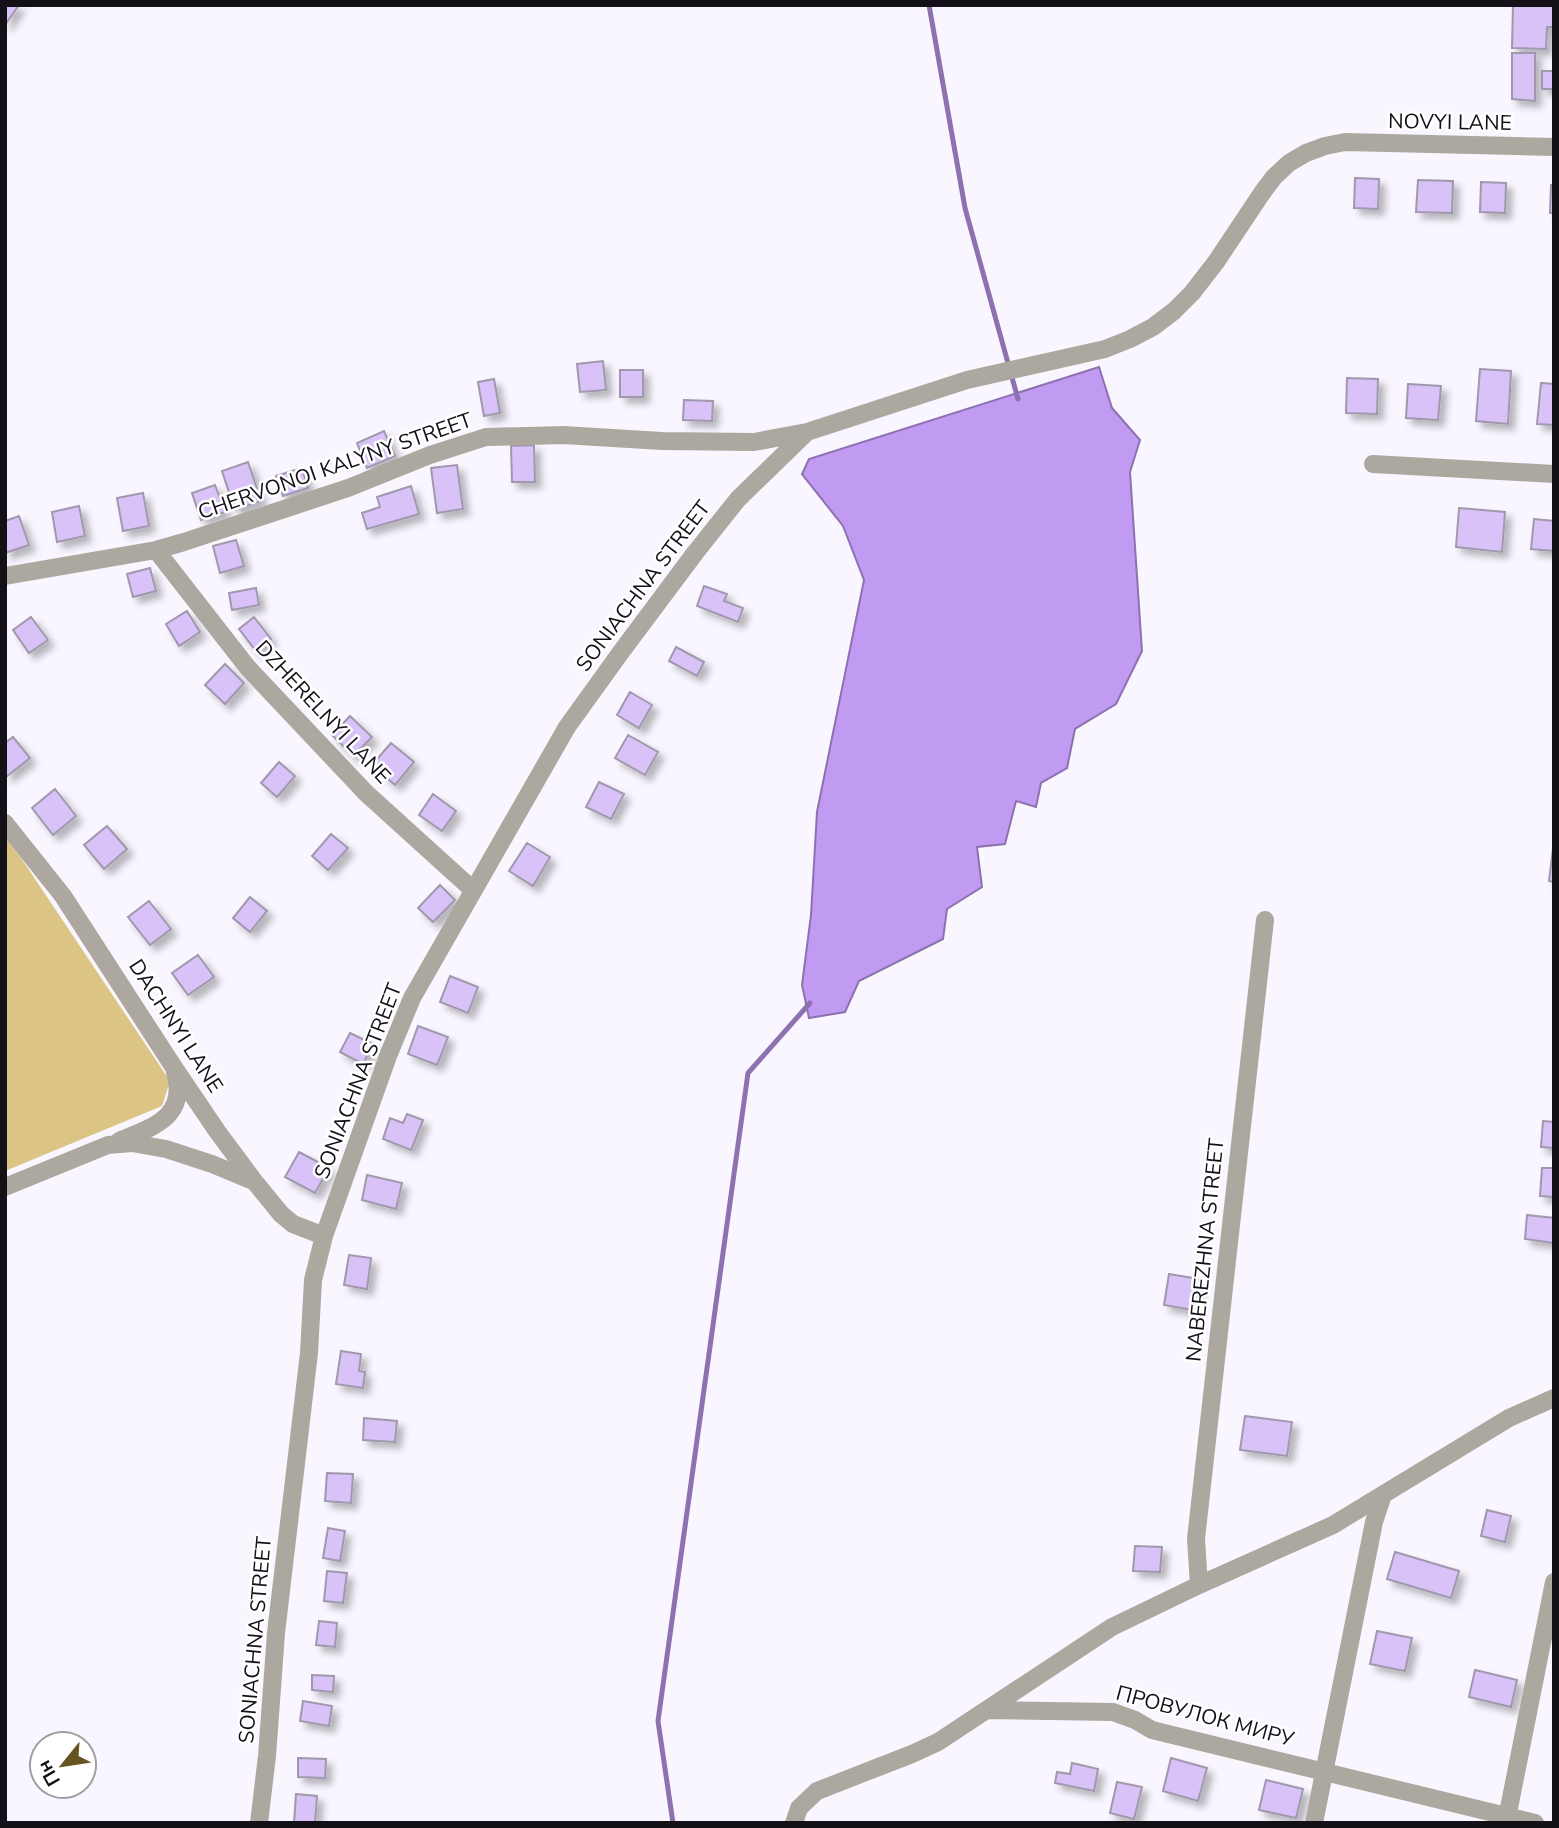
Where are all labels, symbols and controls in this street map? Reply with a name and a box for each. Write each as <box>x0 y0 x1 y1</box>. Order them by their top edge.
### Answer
street label: NOVYI LANE <box>1388 107 1512 137</box>
street label: CHERVONOI KALYNY STREET <box>194 406 476 526</box>
street label: SONIACHNA STREET <box>569 494 717 677</box>
street label: DZHERELNYI LANE <box>249 634 397 790</box>
street label: DACHNYI LANE <box>122 954 230 1098</box>
street label: SONIACHNA STREET <box>308 979 408 1183</box>
street label: NABEREZHNA STREET <box>1179 1137 1231 1363</box>
street label: SONIACHNA STREET <box>232 1535 278 1745</box>
street label: ПРОВУЛОК МИРУ <box>1113 1679 1297 1753</box>
north arrow <box>28 1730 98 1800</box>
text: Пн <box>31 1755 67 1791</box>

